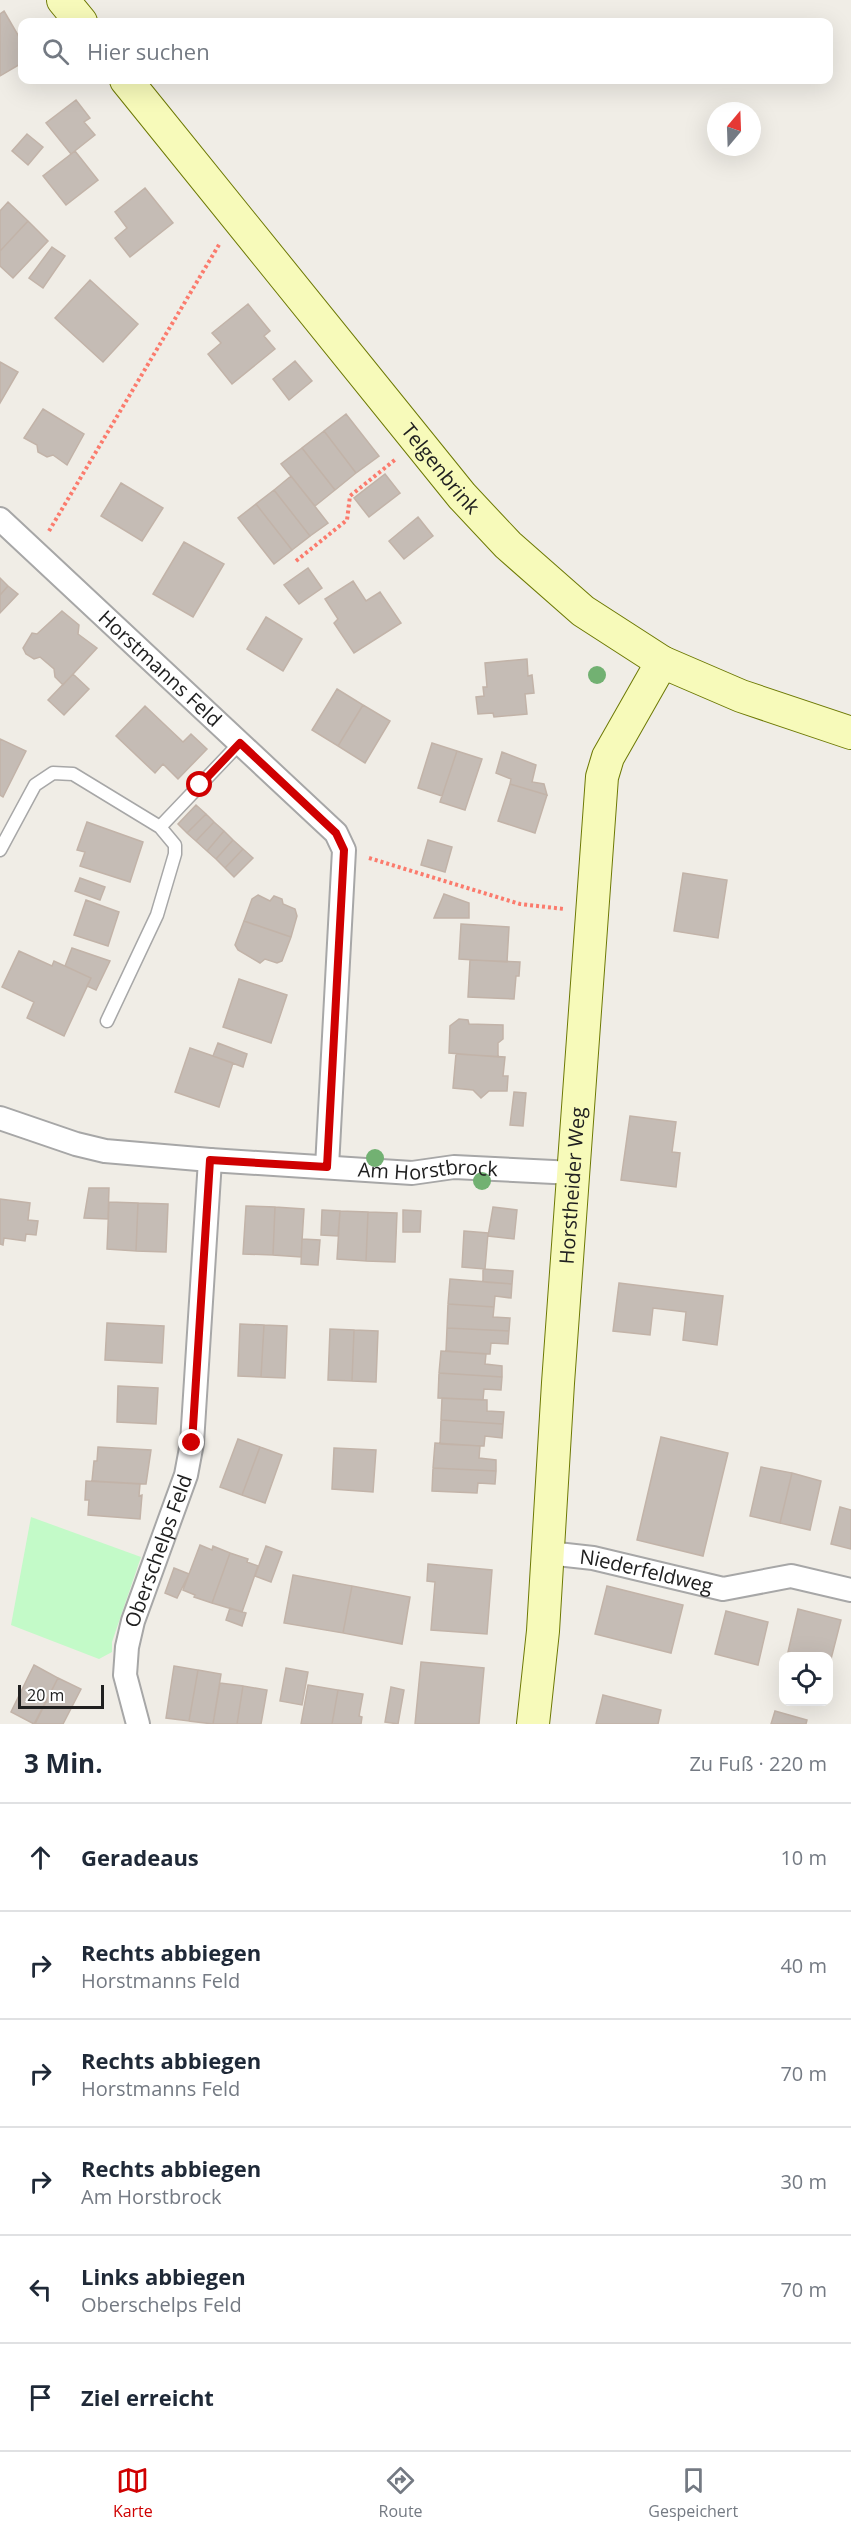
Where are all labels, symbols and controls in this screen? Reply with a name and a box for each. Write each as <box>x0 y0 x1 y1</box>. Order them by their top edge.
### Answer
search box <box>18 18 833 84</box>
icon: search <box>39 35 72 68</box>
text: Hier suchen <box>87 36 210 66</box>
north arrow <box>707 102 761 156</box>
street label: Telgenbrink <box>396 417 486 520</box>
street label: Horstmanns Feld <box>93 604 228 732</box>
route start <box>186 771 212 797</box>
street label: Horstheider Weg <box>553 1106 591 1265</box>
street label: Am Horstbrock <box>357 1153 499 1186</box>
route end <box>178 1429 204 1455</box>
street label: Oberschelps Feld <box>118 1471 198 1631</box>
street label: Niederfeldweg <box>578 1543 716 1599</box>
map controls <box>779 1652 833 1706</box>
button: locate <box>779 1652 833 1706</box>
scale bar <box>18 1682 104 1710</box>
text: 20 m <box>27 1684 64 1706</box>
text: 3 Min. <box>24 1745 103 1781</box>
text: Zu Fuß · 220 m <box>689 1750 827 1777</box>
icon: ahead <box>24 1841 57 1874</box>
text: Geradeaus <box>81 1842 199 1872</box>
text: 10 m <box>780 1844 827 1871</box>
text: Rechts abbiegen <box>81 1937 261 1967</box>
icon: right <box>24 1949 57 1982</box>
text: 40 m <box>780 1952 827 1979</box>
text: Horstmanns Feld <box>81 1967 240 1994</box>
text: Rechts abbiegen <box>81 2045 261 2075</box>
icon: right <box>24 2057 57 2090</box>
text: 70 m <box>780 2060 827 2087</box>
text: Horstmanns Feld <box>81 2075 240 2102</box>
text: Rechts abbiegen <box>81 2153 261 2183</box>
icon: right <box>24 2165 57 2198</box>
text: 30 m <box>780 2168 827 2195</box>
text: Am Horstbrock <box>81 2183 222 2210</box>
text: Links abbiegen <box>81 2261 246 2291</box>
icon: left <box>24 2273 57 2306</box>
text: 70 m <box>780 2276 827 2303</box>
text: Oberschelps Feld <box>81 2291 242 2318</box>
icon: arrive <box>24 2381 57 2414</box>
text: Ziel erreicht <box>81 2382 214 2412</box>
tab: Karte <box>113 2464 153 2522</box>
tab: Route <box>379 2464 423 2522</box>
tab: Gespeichert <box>648 2464 738 2522</box>

